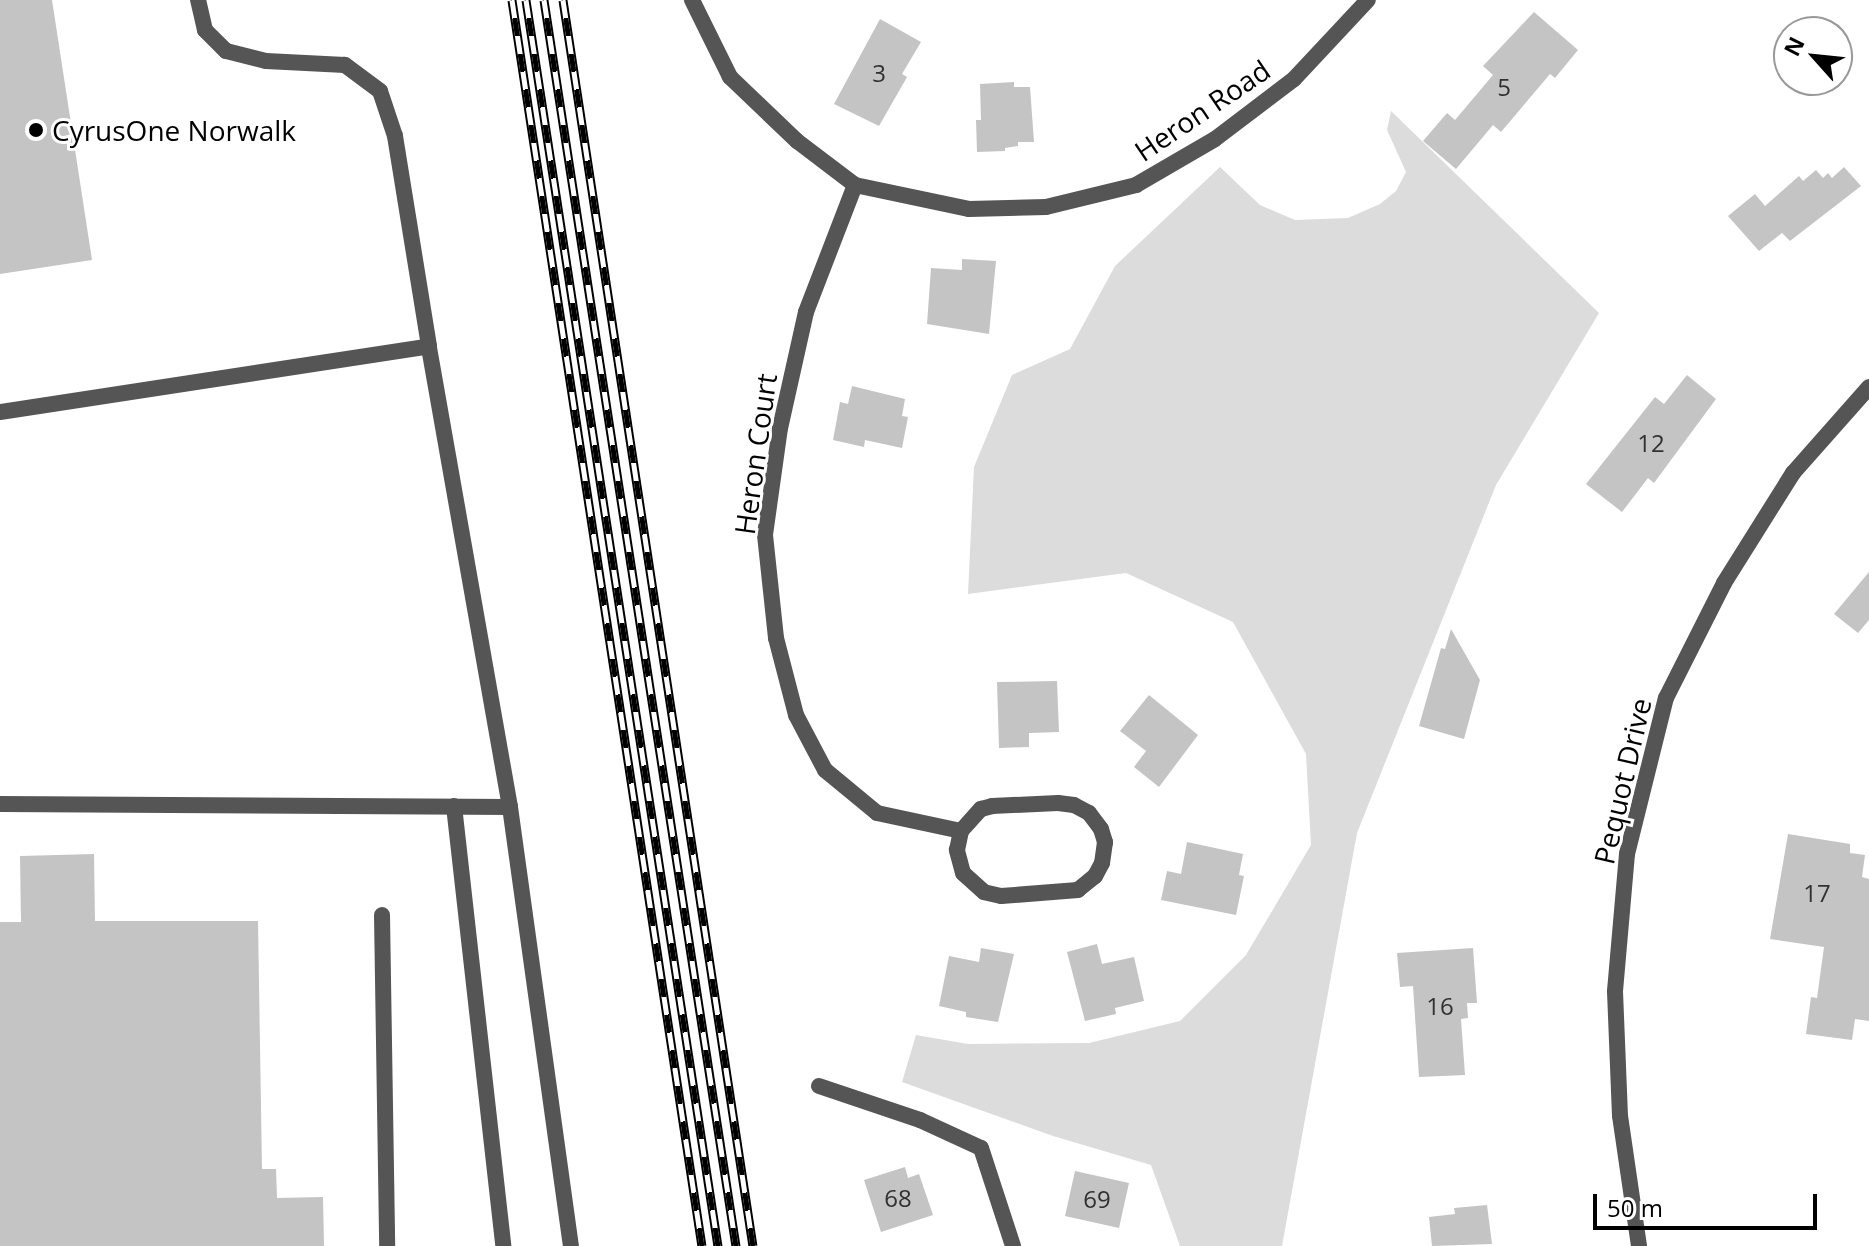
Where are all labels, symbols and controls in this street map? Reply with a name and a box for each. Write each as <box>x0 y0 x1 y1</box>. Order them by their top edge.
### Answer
north arrow <box>1773 16 1853 96</box>
text: N <box>1776 31 1811 61</box>
street label: Heron Road <box>1128 52 1276 168</box>
house number: 3 <box>872 59 886 87</box>
house number: 5 <box>1497 73 1511 101</box>
place label: CyrusOne Norwalk <box>52 113 296 147</box>
marker: CyrusOne Norwalk <box>27 121 45 139</box>
street label: Heron Court <box>727 371 783 537</box>
house number: 12 <box>1637 429 1665 457</box>
street label: Pequot Drive <box>1587 695 1657 867</box>
house number: 17 <box>1803 879 1831 907</box>
house number: 16 <box>1426 992 1454 1020</box>
scale bar <box>1597 1178 1821 1228</box>
house number: 68 <box>884 1184 912 1212</box>
house number: 69 <box>1083 1185 1111 1213</box>
text: 50 m <box>1607 1191 1663 1224</box>

